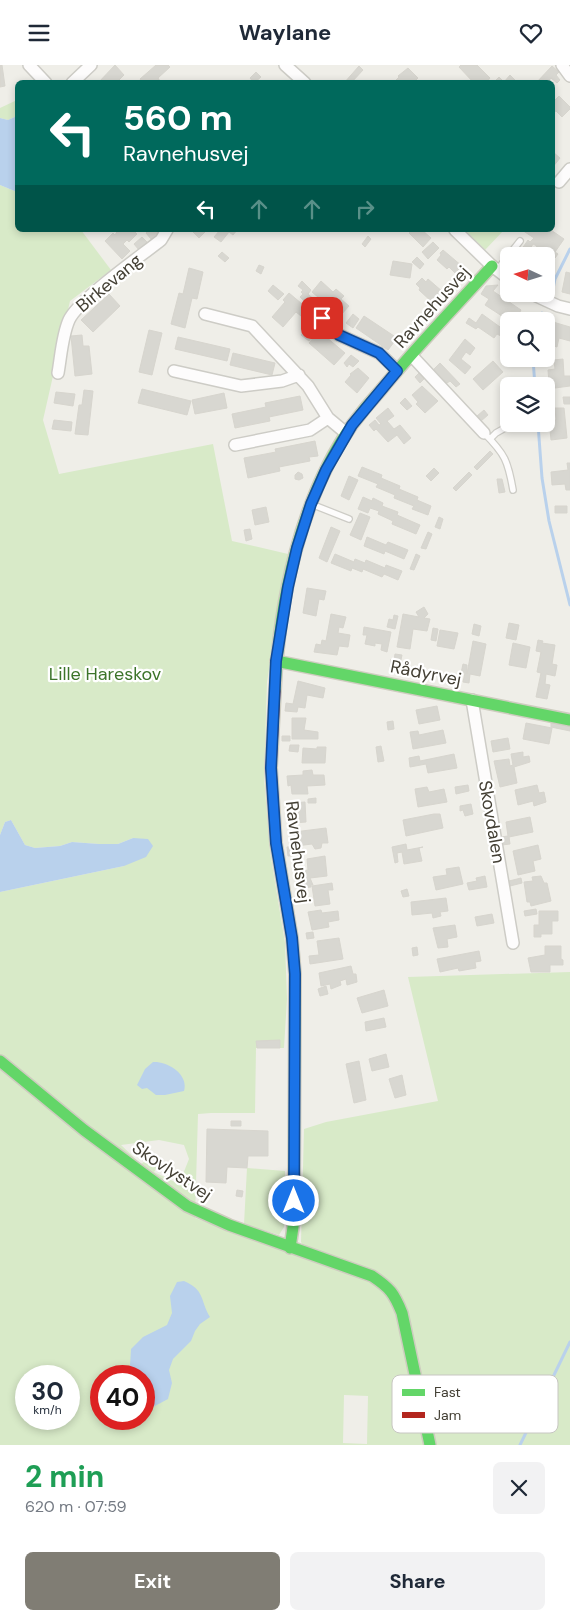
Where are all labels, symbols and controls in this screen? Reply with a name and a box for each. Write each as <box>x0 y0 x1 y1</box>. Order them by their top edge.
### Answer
text: Waylane <box>239 18 331 47</box>
icon: menu <box>25 19 53 47</box>
icon: heart <box>517 19 545 47</box>
text: 560 m <box>123 95 233 141</box>
icon: left <box>40 100 105 165</box>
text: Ravnehusvej <box>123 139 249 168</box>
icon: left <box>192 195 220 223</box>
icon: ahead <box>245 195 273 223</box>
icon: ahead <box>298 195 326 223</box>
icon: right <box>351 195 379 223</box>
north arrow <box>500 247 555 303</box>
map controls <box>500 247 555 432</box>
street label: Birkevang <box>71 248 147 318</box>
street label: Ravnehusvej <box>389 261 475 353</box>
pin <box>301 297 343 339</box>
icon: arrive <box>308 304 336 332</box>
button: search <box>500 312 555 367</box>
button: layers <box>500 377 555 432</box>
street label: Rådyrvej <box>388 654 464 692</box>
park label: Lille Hareskov <box>49 662 162 686</box>
street label: Skovdalen <box>473 779 511 865</box>
street label: Ravnehusvej <box>280 800 316 904</box>
street label: Skovlystvej <box>127 1135 217 1207</box>
position arrow <box>267 1174 319 1226</box>
speed limit sign: 40 <box>90 1365 155 1430</box>
text: 30 <box>31 1375 64 1408</box>
legend <box>392 1375 558 1433</box>
text: Fast <box>434 1383 461 1401</box>
text: km/h <box>33 1402 62 1418</box>
text: Jam <box>434 1406 461 1424</box>
text: 2 min <box>25 1457 104 1496</box>
button: close <box>493 1462 545 1514</box>
text: 620 m · 07:59 <box>25 1496 127 1517</box>
button: Exit <box>25 1552 280 1610</box>
button: Share <box>290 1552 545 1610</box>

